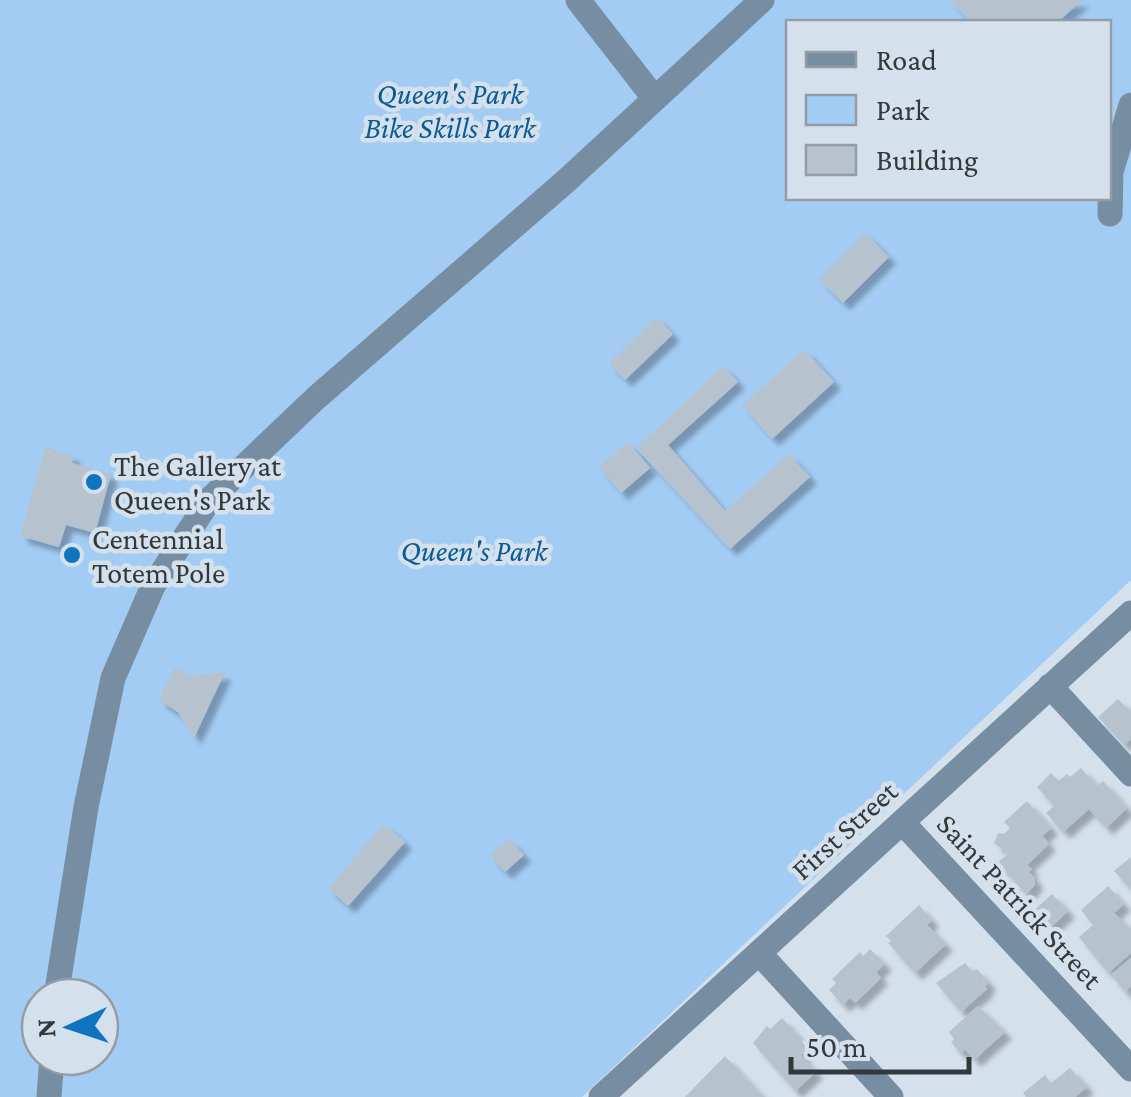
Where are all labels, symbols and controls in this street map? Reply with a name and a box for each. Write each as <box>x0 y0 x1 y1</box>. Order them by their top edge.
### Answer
legend <box>786 20 1111 200</box>
text: Road <box>876 43 937 76</box>
park label: Queen's Park Bike Skills Park <box>364 77 537 144</box>
text: Park <box>876 93 930 126</box>
text: Building <box>876 143 978 177</box>
place label: The Gallery at Queen's Park <box>114 449 282 516</box>
marker: The Gallery at Queen's Park <box>83 471 105 493</box>
place label: Centennial Totem Pole <box>92 522 225 589</box>
park label: Queen's Park <box>401 534 549 567</box>
marker: Centennial Totem Pole <box>61 544 83 566</box>
street label: First Street <box>784 773 904 886</box>
street label: Saint Patrick Street <box>931 807 1110 996</box>
north arrow <box>20 977 120 1077</box>
scale bar <box>791 1012 968 1074</box>
text: N <box>30 1018 62 1039</box>
text: 50 m <box>806 1030 867 1063</box>

